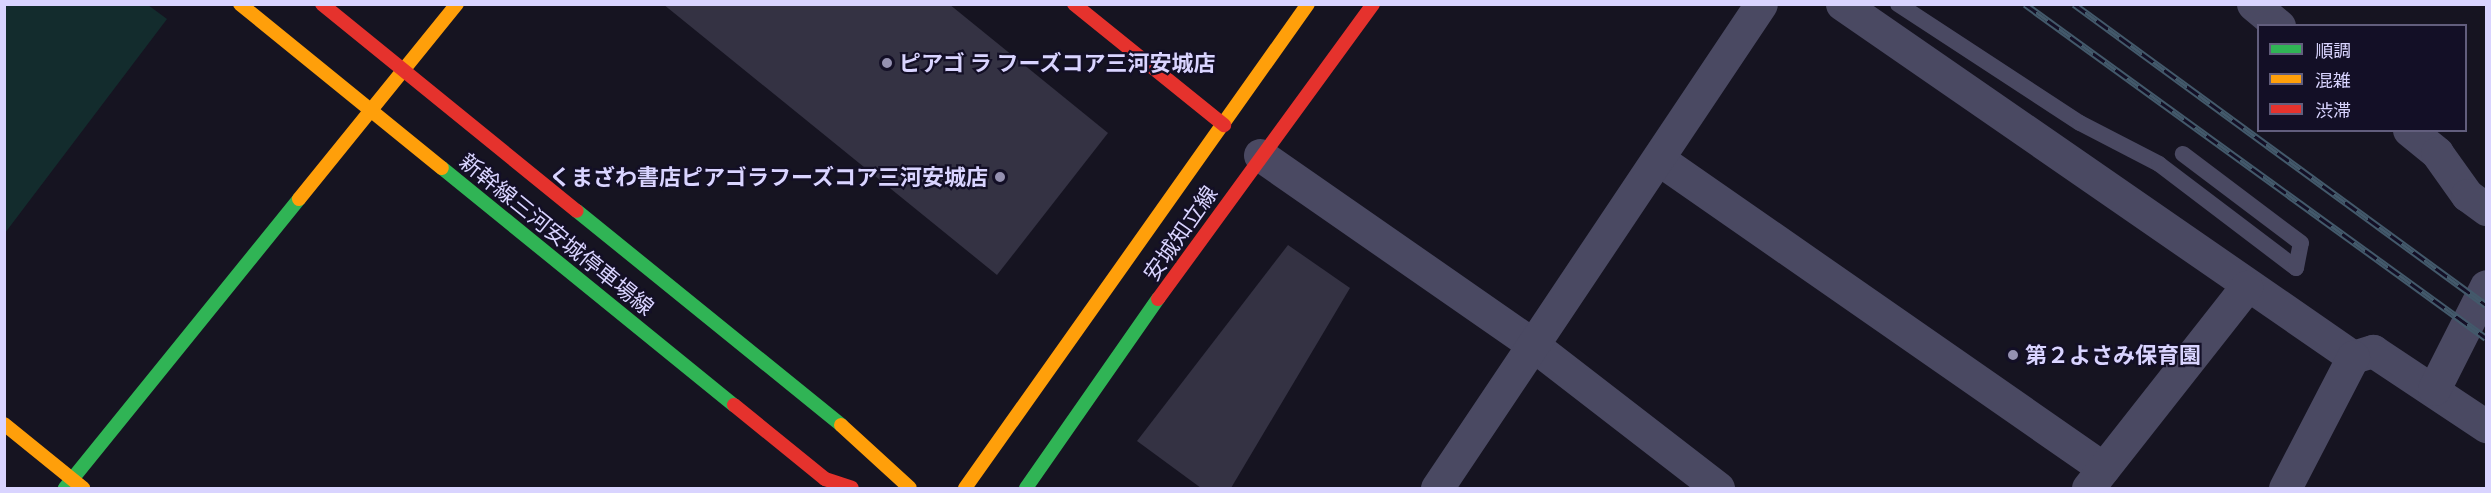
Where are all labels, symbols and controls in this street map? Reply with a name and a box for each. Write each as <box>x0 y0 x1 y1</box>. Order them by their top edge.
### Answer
legend <box>2257 24 2467 132</box>
text: 順調 <box>2315 39 2351 61</box>
place label: ピアゴ ラ フーズコア三河安城店 <box>899 50 1217 76</box>
marker: ピアゴ ラ フーズコア三河安城店 <box>880 56 894 70</box>
text: 混雑 <box>2315 69 2351 91</box>
text: 渋滞 <box>2315 99 2351 121</box>
street label: 新幹線三河安城停車場線 <box>455 148 659 320</box>
place label: くまざわ書店ピアゴラフーズコア三河安城店 <box>548 164 988 190</box>
marker: くまざわ書店ピアゴラフーズコア三河安城店 <box>993 170 1007 184</box>
street label: 安城知立線 <box>1138 180 1222 286</box>
place label: 第２よさみ保育園 <box>2025 342 2201 368</box>
marker: 第２よさみ保育園 <box>2006 348 2020 362</box>

